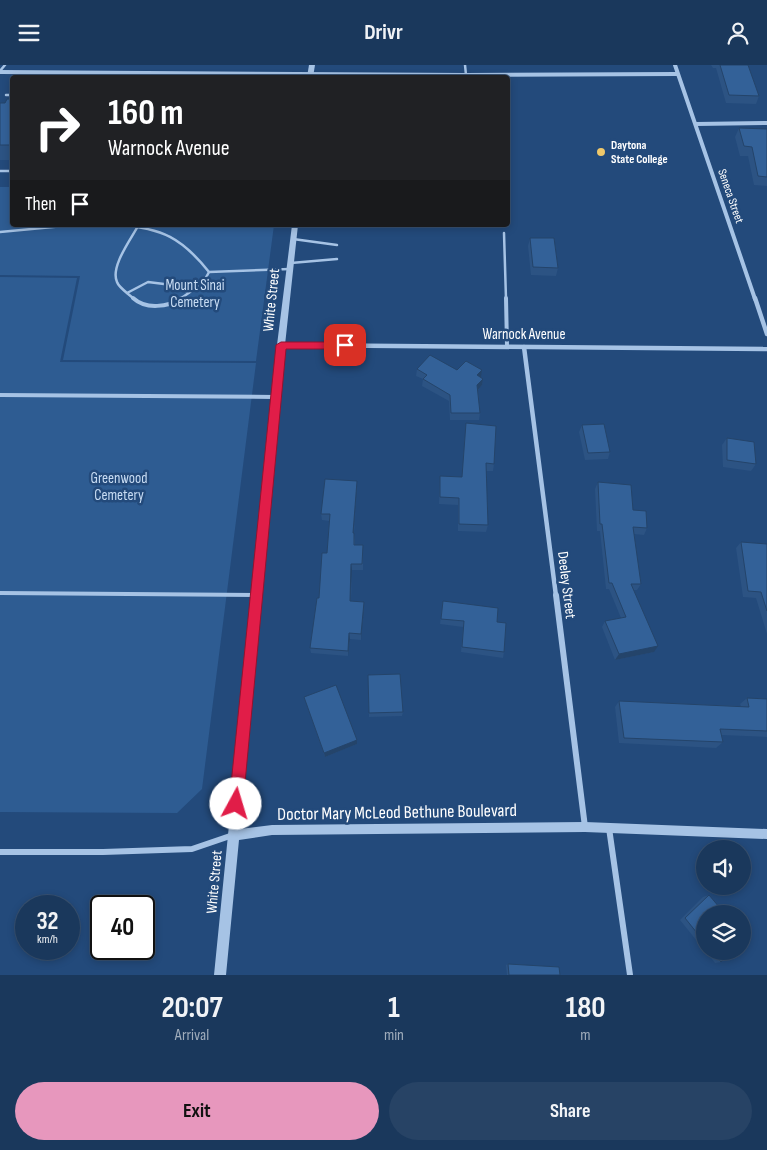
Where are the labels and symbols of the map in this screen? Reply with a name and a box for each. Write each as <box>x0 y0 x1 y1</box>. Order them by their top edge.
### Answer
place label: Daytona State College <box>611 138 668 167</box>
marker: Daytona State College <box>595 146 607 158</box>
street label: Seneca Street <box>714 167 747 226</box>
street label: White Street <box>259 267 284 333</box>
park label: Mount Sinai Cemetery <box>165 276 225 312</box>
pin <box>324 324 366 366</box>
street label: Warnock Avenue <box>483 325 565 344</box>
park label: Greenwood Cemetery <box>90 469 148 505</box>
street label: Deeley Street <box>553 550 580 620</box>
position arrow <box>209 777 261 829</box>
street label: Doctor Mary McLeod Bethune Boulevard <box>277 800 517 825</box>
street label: White Street <box>202 849 227 915</box>
speed limit sign: 40 <box>90 895 155 960</box>

